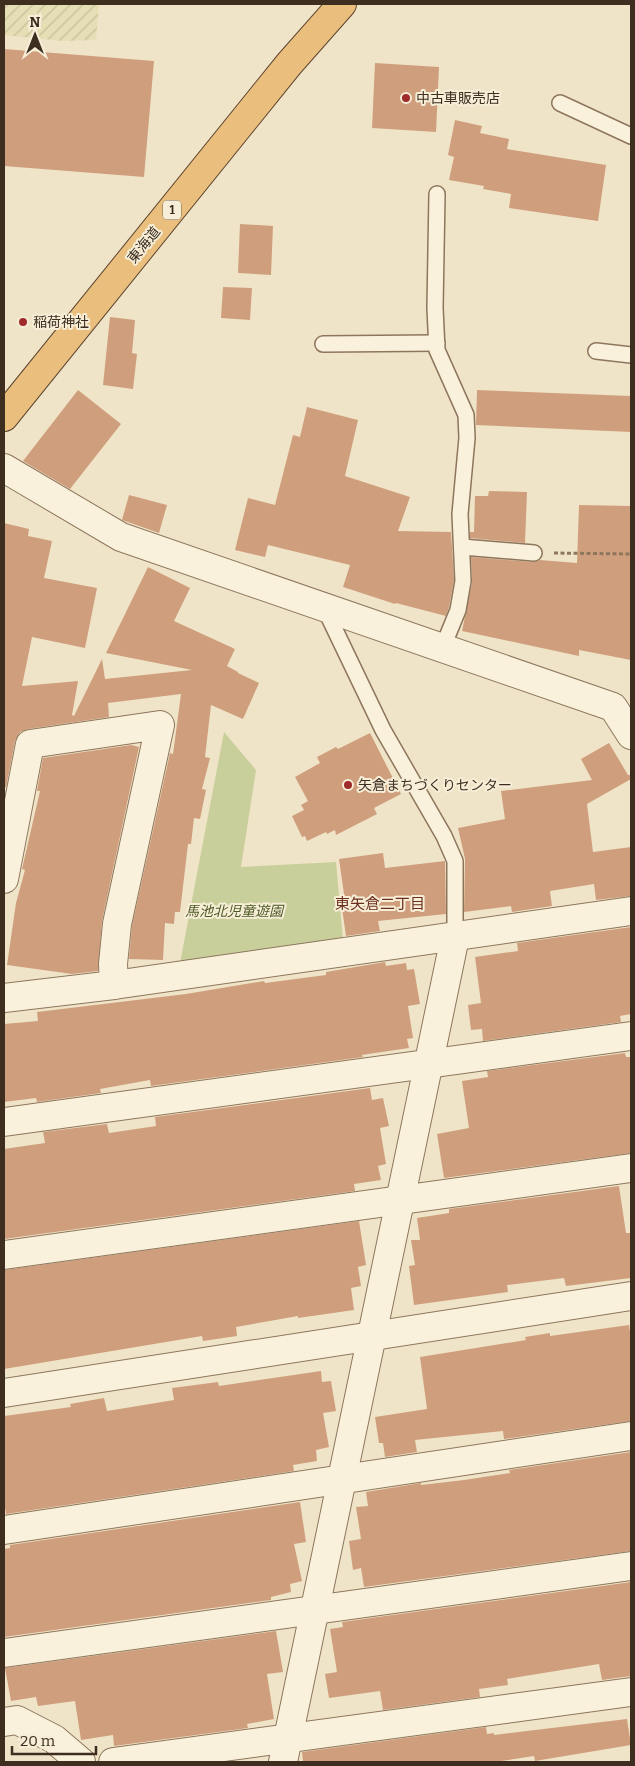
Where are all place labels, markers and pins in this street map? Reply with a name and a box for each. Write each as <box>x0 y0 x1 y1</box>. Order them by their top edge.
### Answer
place label: 中古車販売店 <box>416 90 500 107</box>
marker: 中古車販売店 <box>400 92 412 104</box>
place label: 稲荷神社 <box>33 314 89 331</box>
marker: 稲荷神社 <box>17 316 29 328</box>
place label: 矢倉まちづくりセンター <box>358 777 512 794</box>
marker: 矢倉まちづくりセンター <box>342 779 354 791</box>

